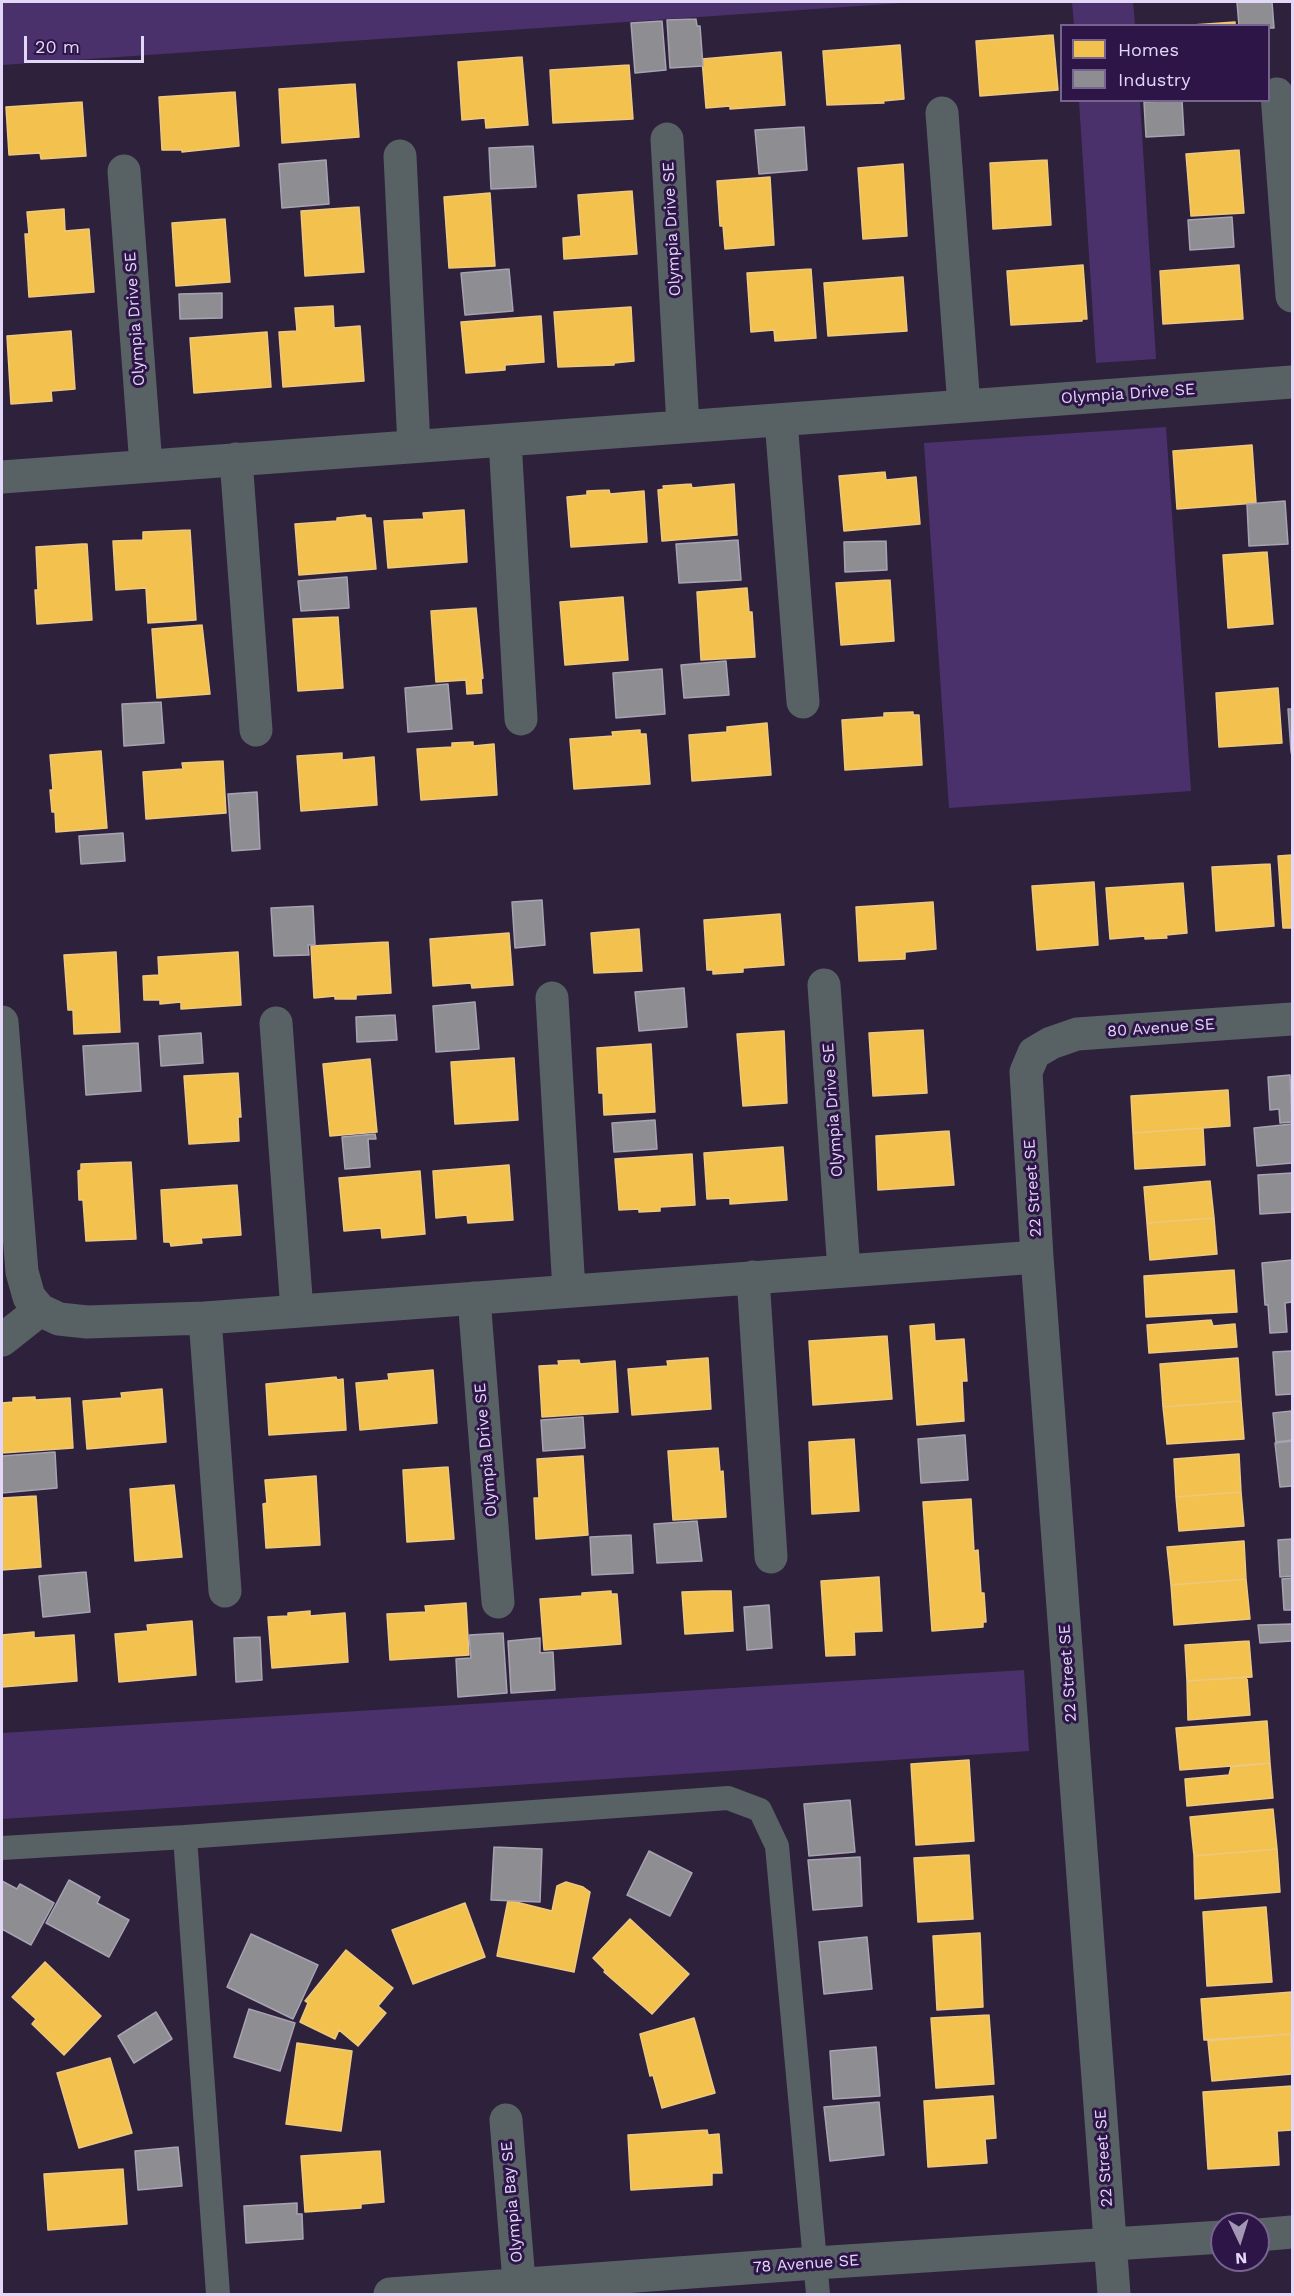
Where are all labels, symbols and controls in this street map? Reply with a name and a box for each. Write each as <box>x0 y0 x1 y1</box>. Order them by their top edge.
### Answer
scale bar <box>27 24 147 62</box>
legend <box>1060 24 1270 102</box>
text: 20 m <box>35 36 80 57</box>
text: Homes <box>1118 39 1179 60</box>
text: Industry <box>1118 69 1190 90</box>
street label: Olympia Drive SE <box>659 161 685 297</box>
street label: Olympia Drive SE <box>121 251 149 387</box>
street label: Olympia Drive SE <box>1060 380 1196 408</box>
street label: 80 Avenue SE <box>1107 1015 1215 1041</box>
street label: Olympia Drive SE <box>819 1042 847 1178</box>
street label: 22 Street SE <box>1020 1138 1046 1238</box>
street label: Olympia Drive SE <box>471 1382 501 1518</box>
street label: 22 Street SE <box>1055 1623 1081 1723</box>
street label: 22 Street SE <box>1091 2108 1117 2208</box>
street label: Olympia Bay SE <box>497 2140 527 2264</box>
north arrow <box>1210 2212 1270 2272</box>
text: N <box>1235 2249 1248 2268</box>
street label: 78 Avenue SE <box>752 2251 860 2277</box>

